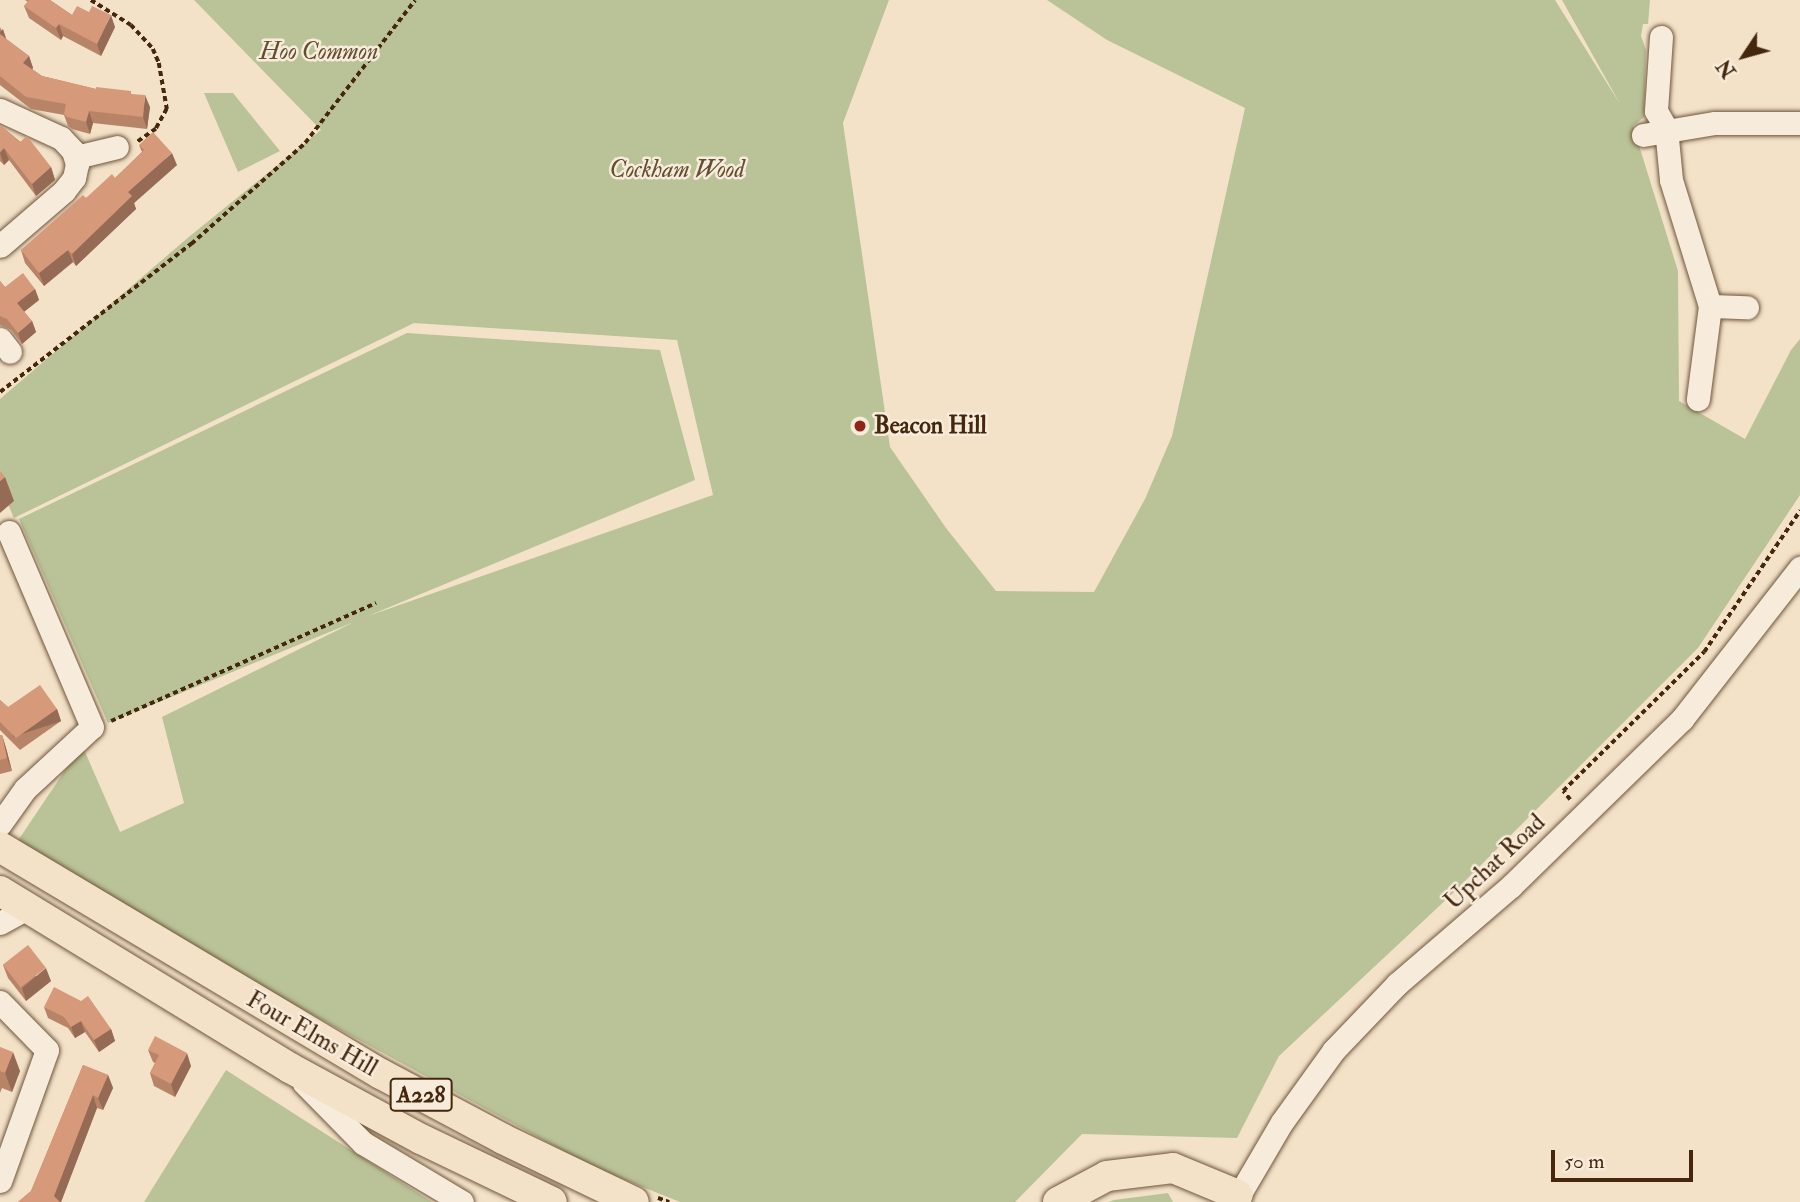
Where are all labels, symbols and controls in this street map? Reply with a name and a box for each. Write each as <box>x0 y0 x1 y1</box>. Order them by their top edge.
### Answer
north arrow <box>1709 21 1779 91</box>
park label: Hoo Common <box>260 38 378 66</box>
text: N <box>1712 54 1742 82</box>
park label: Cockham Wood <box>610 156 744 184</box>
place label: Beacon Hill <box>874 412 987 440</box>
marker: Beacon Hill <box>852 418 868 434</box>
street label: Upchat Road <box>1439 808 1551 916</box>
street label: Four Elms Hill <box>242 985 382 1083</box>
road number: A228 <box>390 1076 452 1114</box>
scale bar <box>1555 1136 1697 1180</box>
text: 50 m <box>1564 1148 1605 1175</box>

